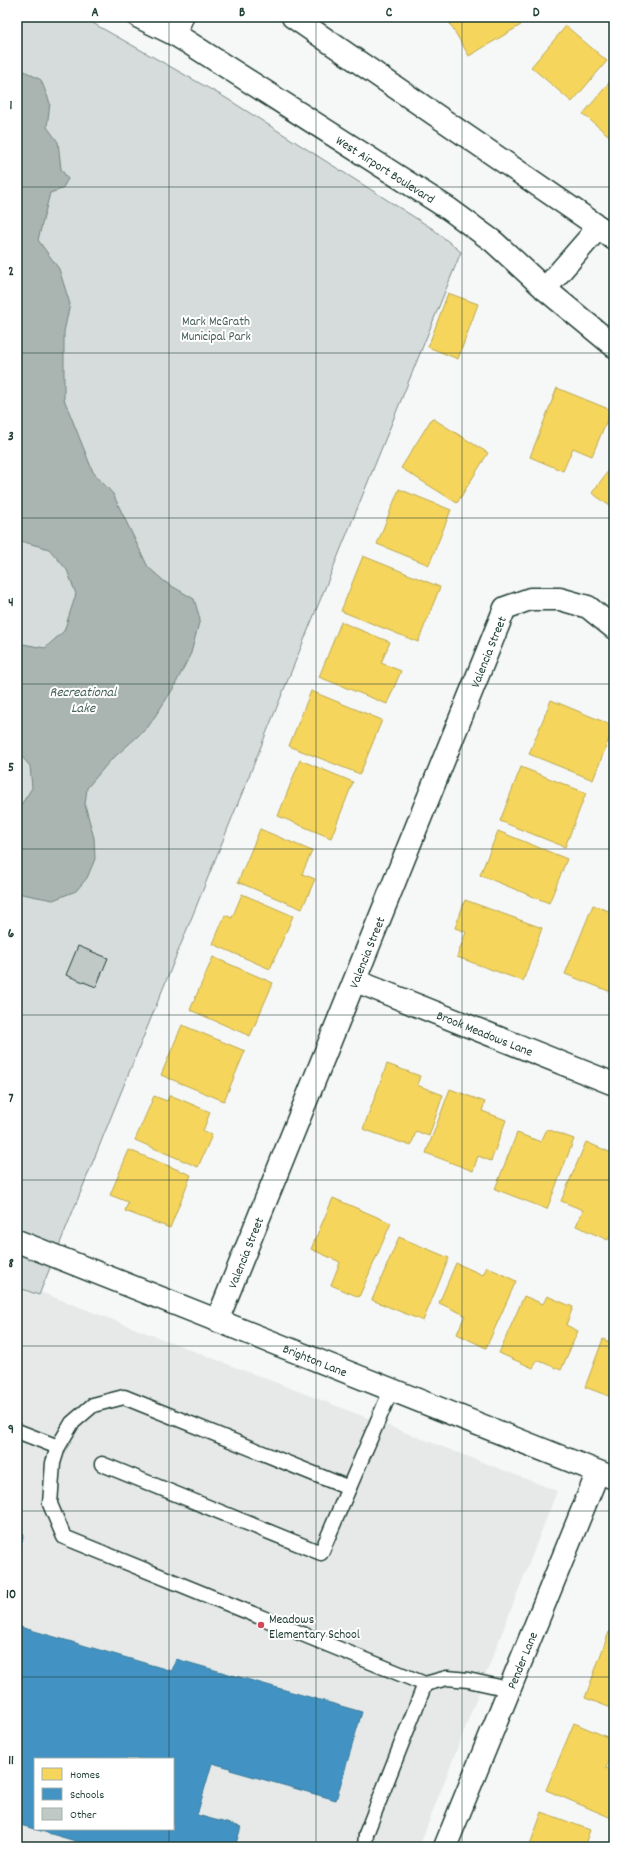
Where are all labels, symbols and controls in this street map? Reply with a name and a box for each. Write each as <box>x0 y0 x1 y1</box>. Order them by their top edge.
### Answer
text: A <box>91 4 99 23</box>
text: B <box>239 4 245 23</box>
text: C <box>386 4 393 23</box>
text: D <box>533 4 540 23</box>
text: 1 <box>10 97 13 116</box>
street label: West Airport Boulevard <box>331 132 438 210</box>
text: 2 <box>8 263 14 282</box>
park label: Mark McGrath Municipal Park <box>181 313 251 347</box>
text: 3 <box>8 428 14 447</box>
text: 4 <box>8 594 14 613</box>
street label: Valencia Street <box>467 614 513 691</box>
water label: Recreational Lake <box>50 683 118 719</box>
text: 5 <box>8 759 14 778</box>
street label: Valencia Street <box>345 914 391 992</box>
text: 6 <box>8 925 15 944</box>
street label: Brook Meadows Lane <box>433 1007 535 1063</box>
text: 7 <box>9 1090 14 1109</box>
street label: Valencia Street <box>224 1215 270 1292</box>
text: 8 <box>8 1255 14 1274</box>
street label: Brighton Lane <box>279 1340 350 1383</box>
text: 9 <box>8 1421 14 1440</box>
text: 10 <box>6 1586 16 1605</box>
place label: Meadows Elementary School <box>269 1611 360 1645</box>
marker: Meadows Elementary School <box>256 1620 266 1630</box>
street label: Pender Lane <box>503 1629 544 1693</box>
text: 11 <box>8 1752 14 1771</box>
legend <box>34 1758 174 1830</box>
text: Homes <box>70 1767 100 1784</box>
text: Schools <box>70 1787 104 1804</box>
text: Other <box>70 1807 97 1824</box>

